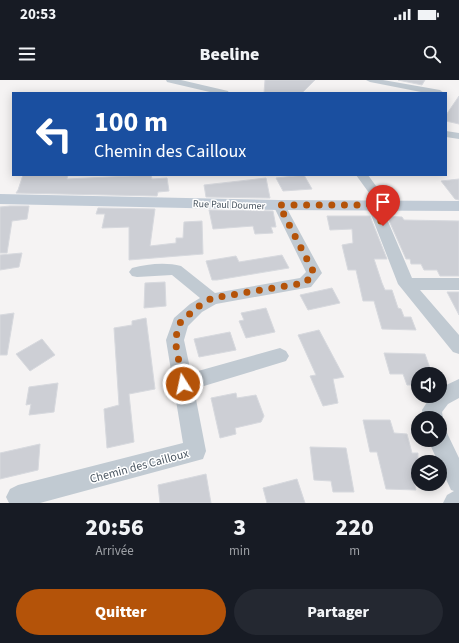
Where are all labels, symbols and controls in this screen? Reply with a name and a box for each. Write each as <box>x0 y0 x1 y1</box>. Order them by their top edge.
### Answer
text: 20:53 <box>20 4 56 25</box>
text: Beeline <box>200 42 259 67</box>
icon: menu <box>16 43 38 65</box>
icon: search <box>421 43 443 65</box>
text: 100 m <box>94 102 168 142</box>
icon: left <box>28 108 80 160</box>
text: Chemin des Cailloux <box>94 139 246 164</box>
pin <box>366 185 400 226</box>
icon: arrive <box>372 191 394 213</box>
street label: Rue Paul Doumer <box>193 197 266 213</box>
position arrow <box>162 363 204 405</box>
map controls <box>411 367 447 491</box>
button: sound <box>411 367 447 403</box>
button: search <box>411 411 447 447</box>
street label: Chemin des Cailloux <box>88 445 191 488</box>
button: layers <box>411 455 447 491</box>
text: 20:56 <box>85 510 144 545</box>
text: 3 <box>233 510 246 545</box>
text: 220 <box>335 510 374 545</box>
text: Arrivée <box>95 542 134 560</box>
text: min <box>229 542 250 560</box>
text: m <box>349 542 360 560</box>
button: Quitter <box>16 589 226 635</box>
button: Partager <box>234 589 443 635</box>

